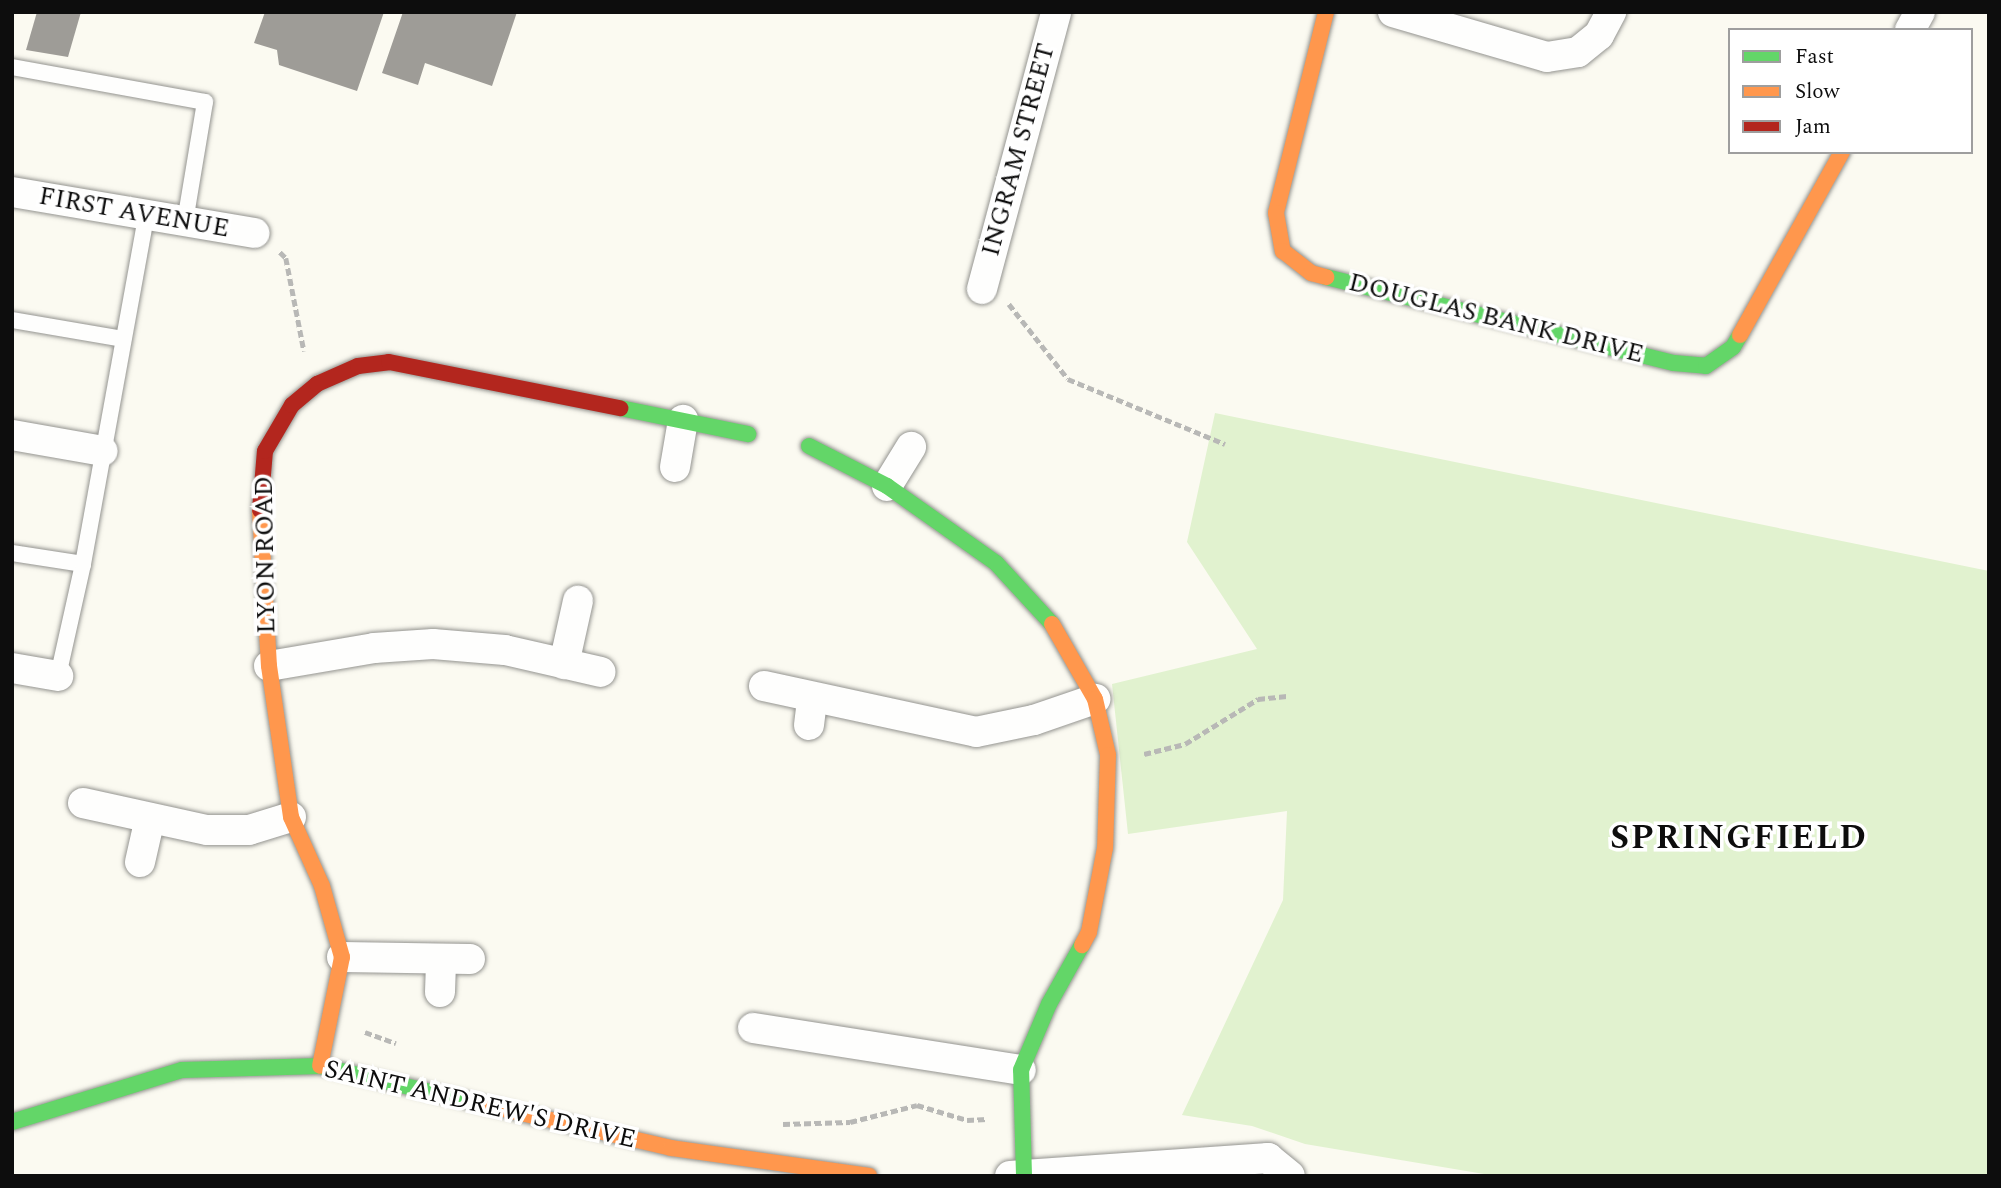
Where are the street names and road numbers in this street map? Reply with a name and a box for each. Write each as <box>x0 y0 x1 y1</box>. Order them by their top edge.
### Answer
street label: INGRAM STREET <box>976 40 1062 260</box>
street label: FIRST AVENUE <box>36 181 232 245</box>
street label: DOUGLAS BANK DRIVE <box>1345 267 1647 371</box>
street label: LYON ROAD <box>249 476 283 634</box>
street label: SAINT ANDREW'S DRIVE <box>321 1054 639 1156</box>

